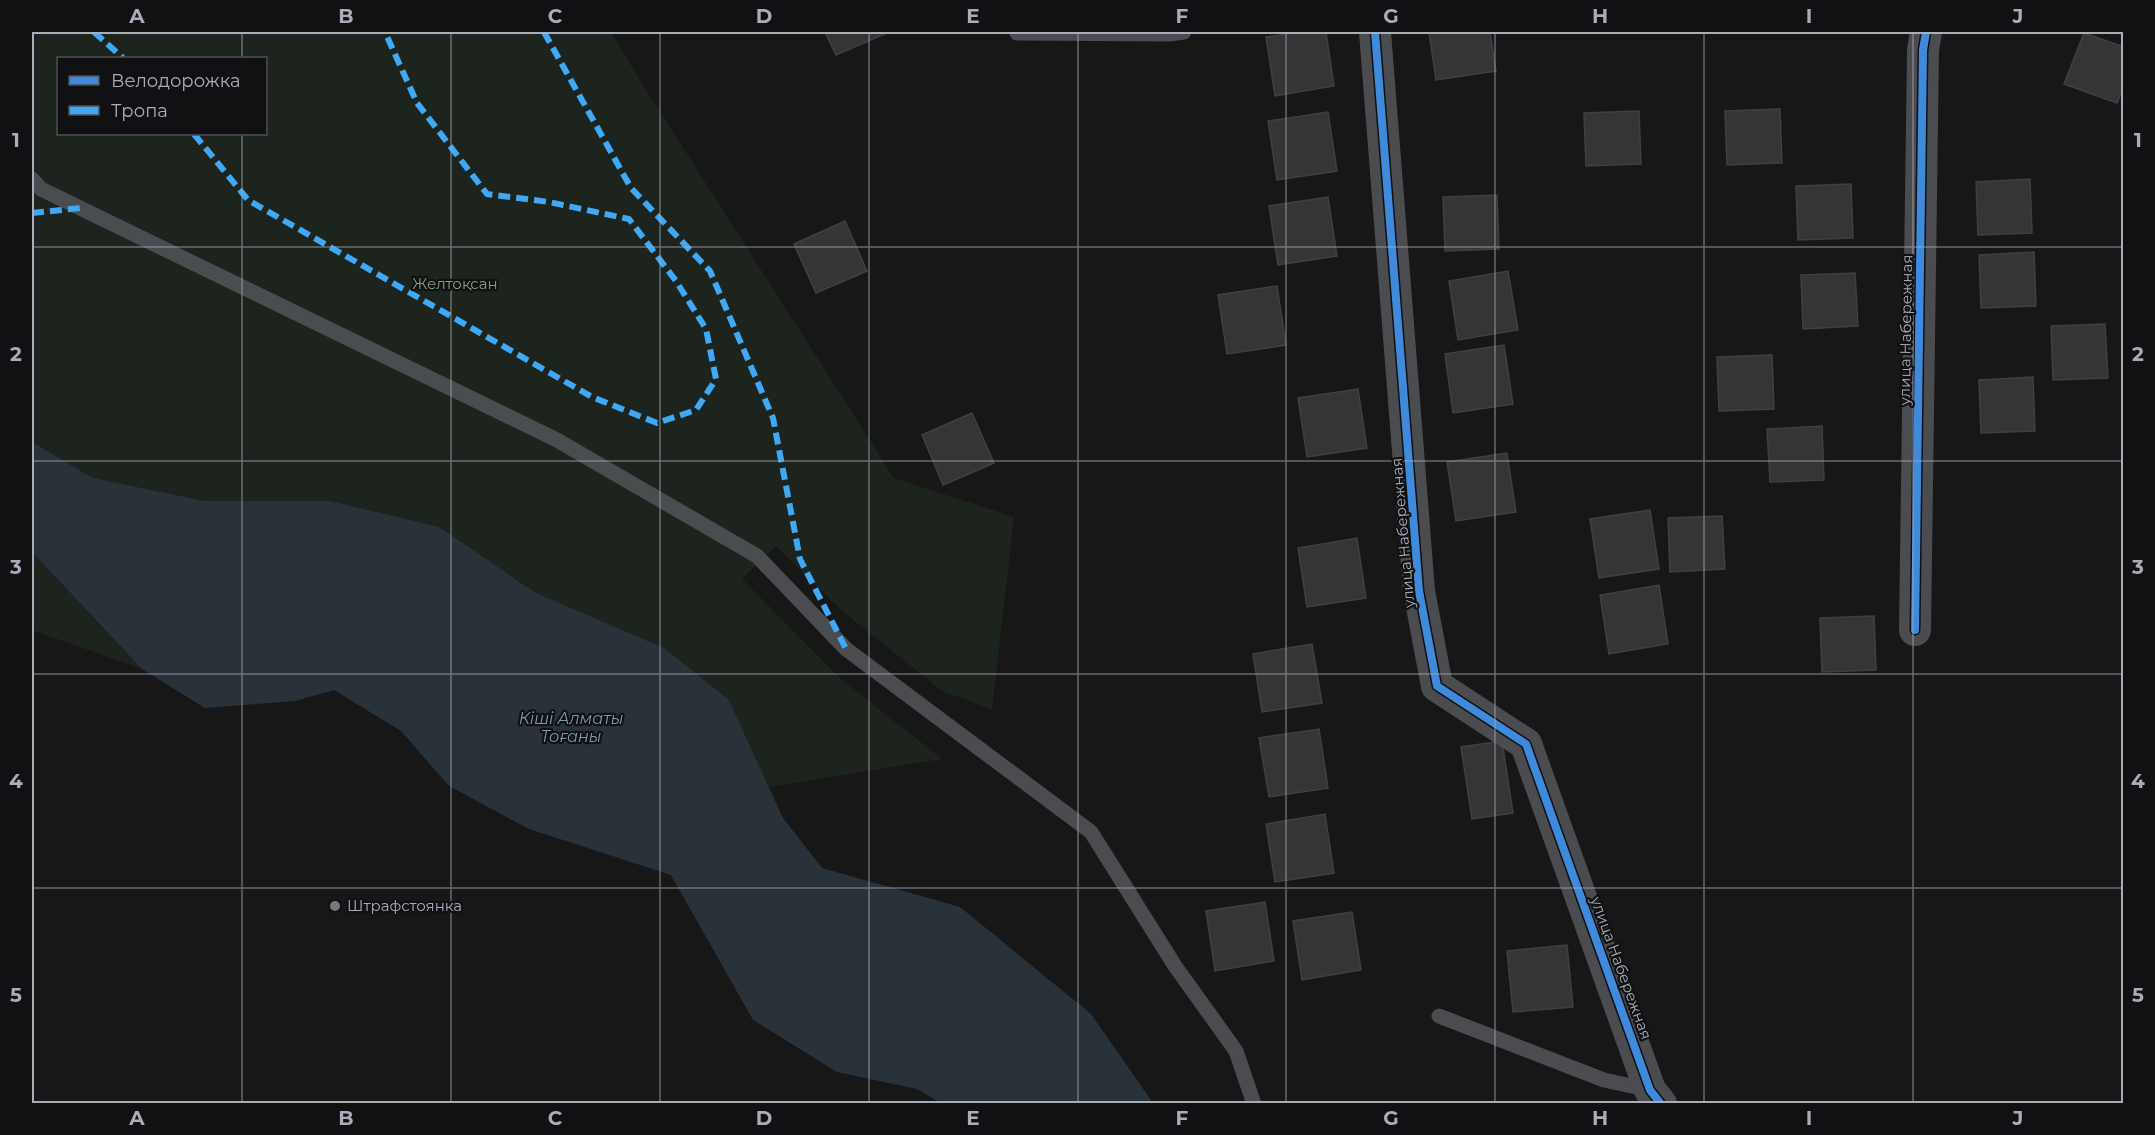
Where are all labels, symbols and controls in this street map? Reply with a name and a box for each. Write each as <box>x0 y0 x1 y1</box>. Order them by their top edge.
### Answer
text: A <box>128 4 145 28</box>
text: B <box>338 4 354 28</box>
text: C <box>548 4 563 28</box>
text: D <box>756 4 772 28</box>
text: E <box>966 4 980 28</box>
text: F <box>1176 4 1189 28</box>
text: G <box>1383 4 1399 28</box>
text: H <box>1592 4 1608 28</box>
text: I <box>1806 4 1812 28</box>
text: J <box>2012 4 2023 28</box>
legend <box>57 57 267 135</box>
text: Велодорожка <box>111 70 240 92</box>
text: Тропа <box>111 100 168 122</box>
text: 1 <box>12 128 20 152</box>
text: 1 <box>2134 128 2142 152</box>
street label: улица Набережная <box>1895 255 1916 406</box>
park label: Желтоқсан <box>412 274 498 293</box>
text: 2 <box>10 342 22 366</box>
text: 2 <box>2132 342 2144 366</box>
street label: улица Набережная <box>1386 457 1419 610</box>
text: 3 <box>9 555 22 579</box>
text: 3 <box>2131 555 2144 579</box>
water label: Кіші Алматы Тоғаны <box>519 709 623 746</box>
text: 4 <box>9 769 23 793</box>
text: 4 <box>2131 769 2145 793</box>
street label: улица Набережная <box>1586 893 1656 1042</box>
place label: Штрафстоянка <box>347 896 462 915</box>
marker: Штрафстоянка <box>328 899 342 913</box>
text: 5 <box>10 983 22 1007</box>
text: 5 <box>2132 983 2144 1007</box>
text: A <box>128 1106 145 1130</box>
text: B <box>338 1106 354 1130</box>
text: C <box>548 1106 563 1130</box>
text: D <box>756 1106 772 1130</box>
text: E <box>966 1106 980 1130</box>
text: F <box>1176 1106 1189 1130</box>
text: G <box>1383 1106 1399 1130</box>
text: H <box>1592 1106 1608 1130</box>
text: I <box>1806 1106 1812 1130</box>
text: J <box>2012 1106 2023 1130</box>

